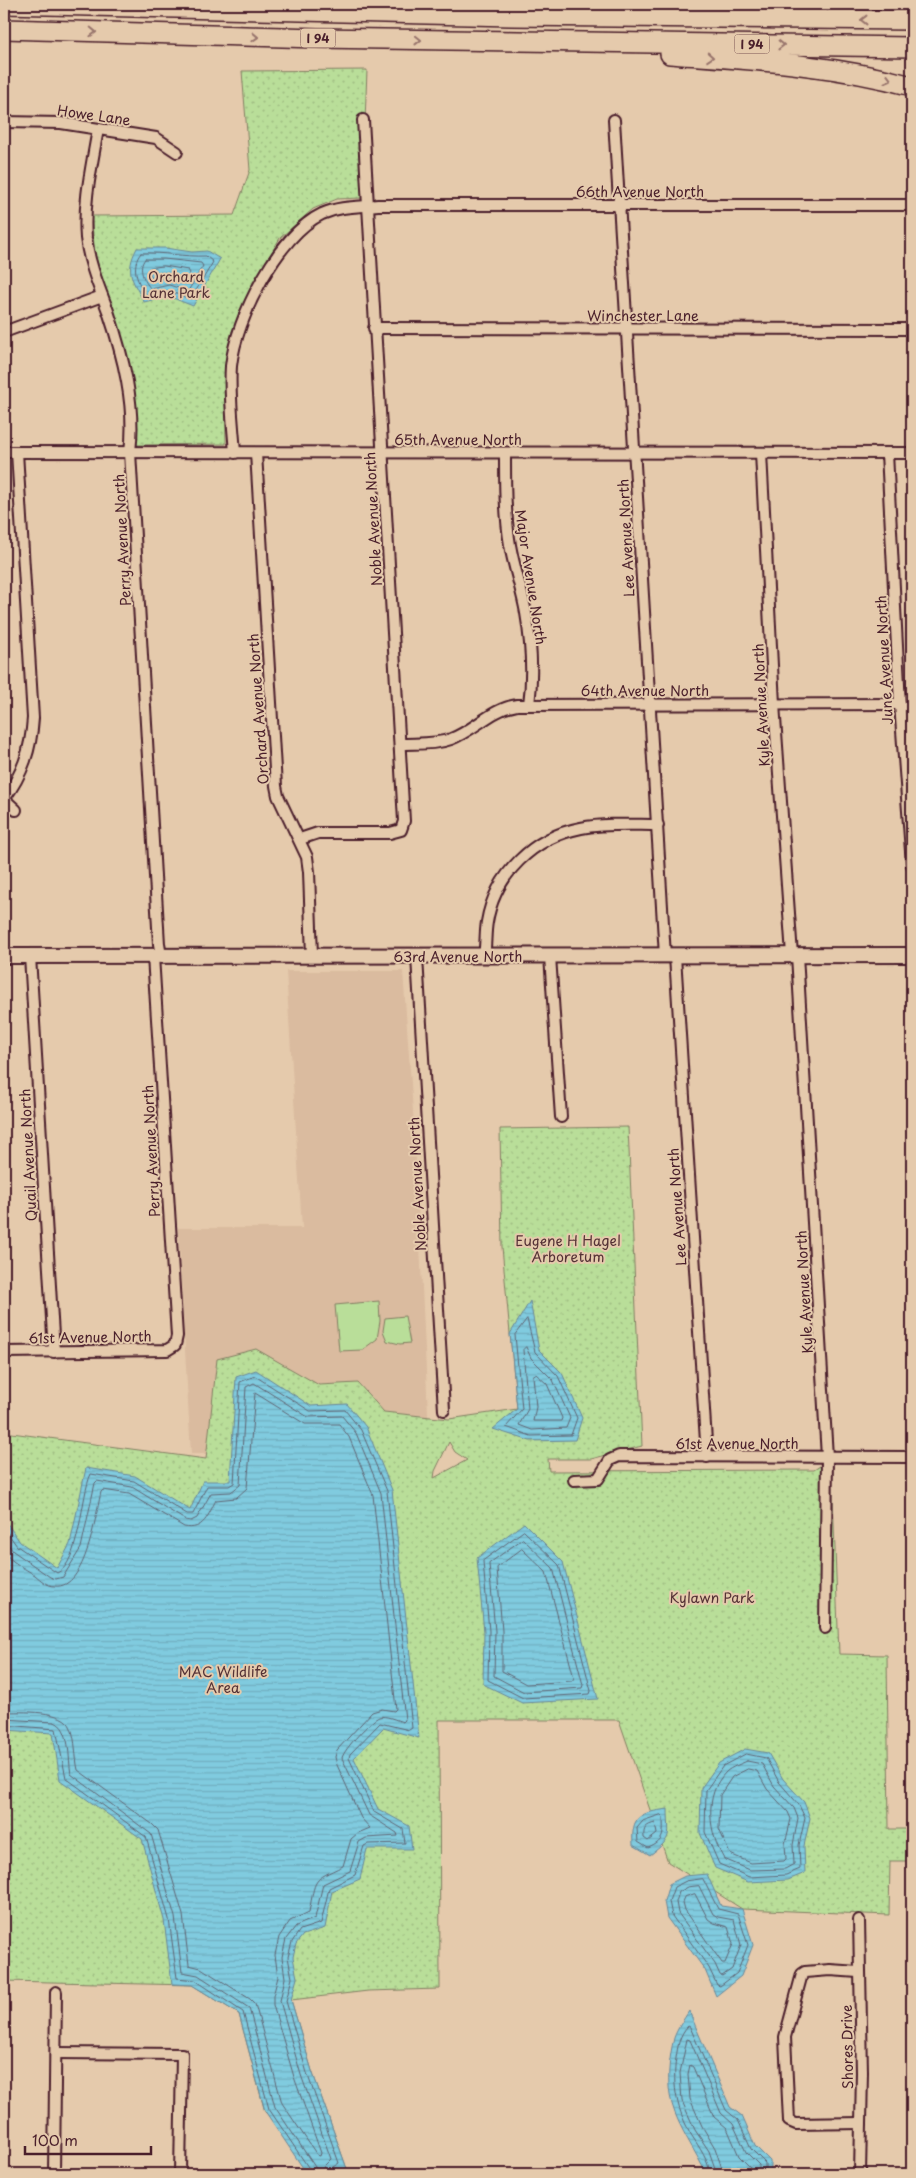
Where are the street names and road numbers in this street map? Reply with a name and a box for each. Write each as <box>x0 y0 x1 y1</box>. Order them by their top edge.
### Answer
road number: I 94 <box>300 28 336 48</box>
road number: I 94 <box>734 34 770 54</box>
street label: Howe Lane <box>56 99 132 131</box>
street label: 66th Avenue North <box>576 181 704 202</box>
street label: Winchester Lane <box>587 305 699 326</box>
street label: 65th Avenue North <box>394 429 522 450</box>
street label: Noble Avenue North <box>359 451 387 587</box>
street label: Perry Avenue North <box>108 473 136 607</box>
street label: Lee Avenue North <box>612 478 640 598</box>
street label: Major Avenue North <box>510 508 552 646</box>
street label: June Avenue North <box>870 595 898 725</box>
street label: Orchard Avenue North <box>242 633 274 785</box>
street label: Kyle Avenue North <box>747 643 775 767</box>
street label: 64th Avenue North <box>581 680 709 701</box>
street label: 63rd Avenue North <box>394 946 522 967</box>
street label: Perry Avenue North <box>137 1084 165 1218</box>
street label: Quail Avenue North <box>14 1088 42 1222</box>
street label: Noble Avenue North <box>403 1116 431 1252</box>
street label: Lee Avenue North <box>662 1147 692 1267</box>
street label: Kyle Avenue North <box>790 1230 818 1354</box>
street label: 61st Avenue North <box>28 1325 152 1349</box>
street label: 61st Avenue North <box>675 1433 799 1454</box>
street label: Shores Drive <box>836 2004 858 2090</box>

